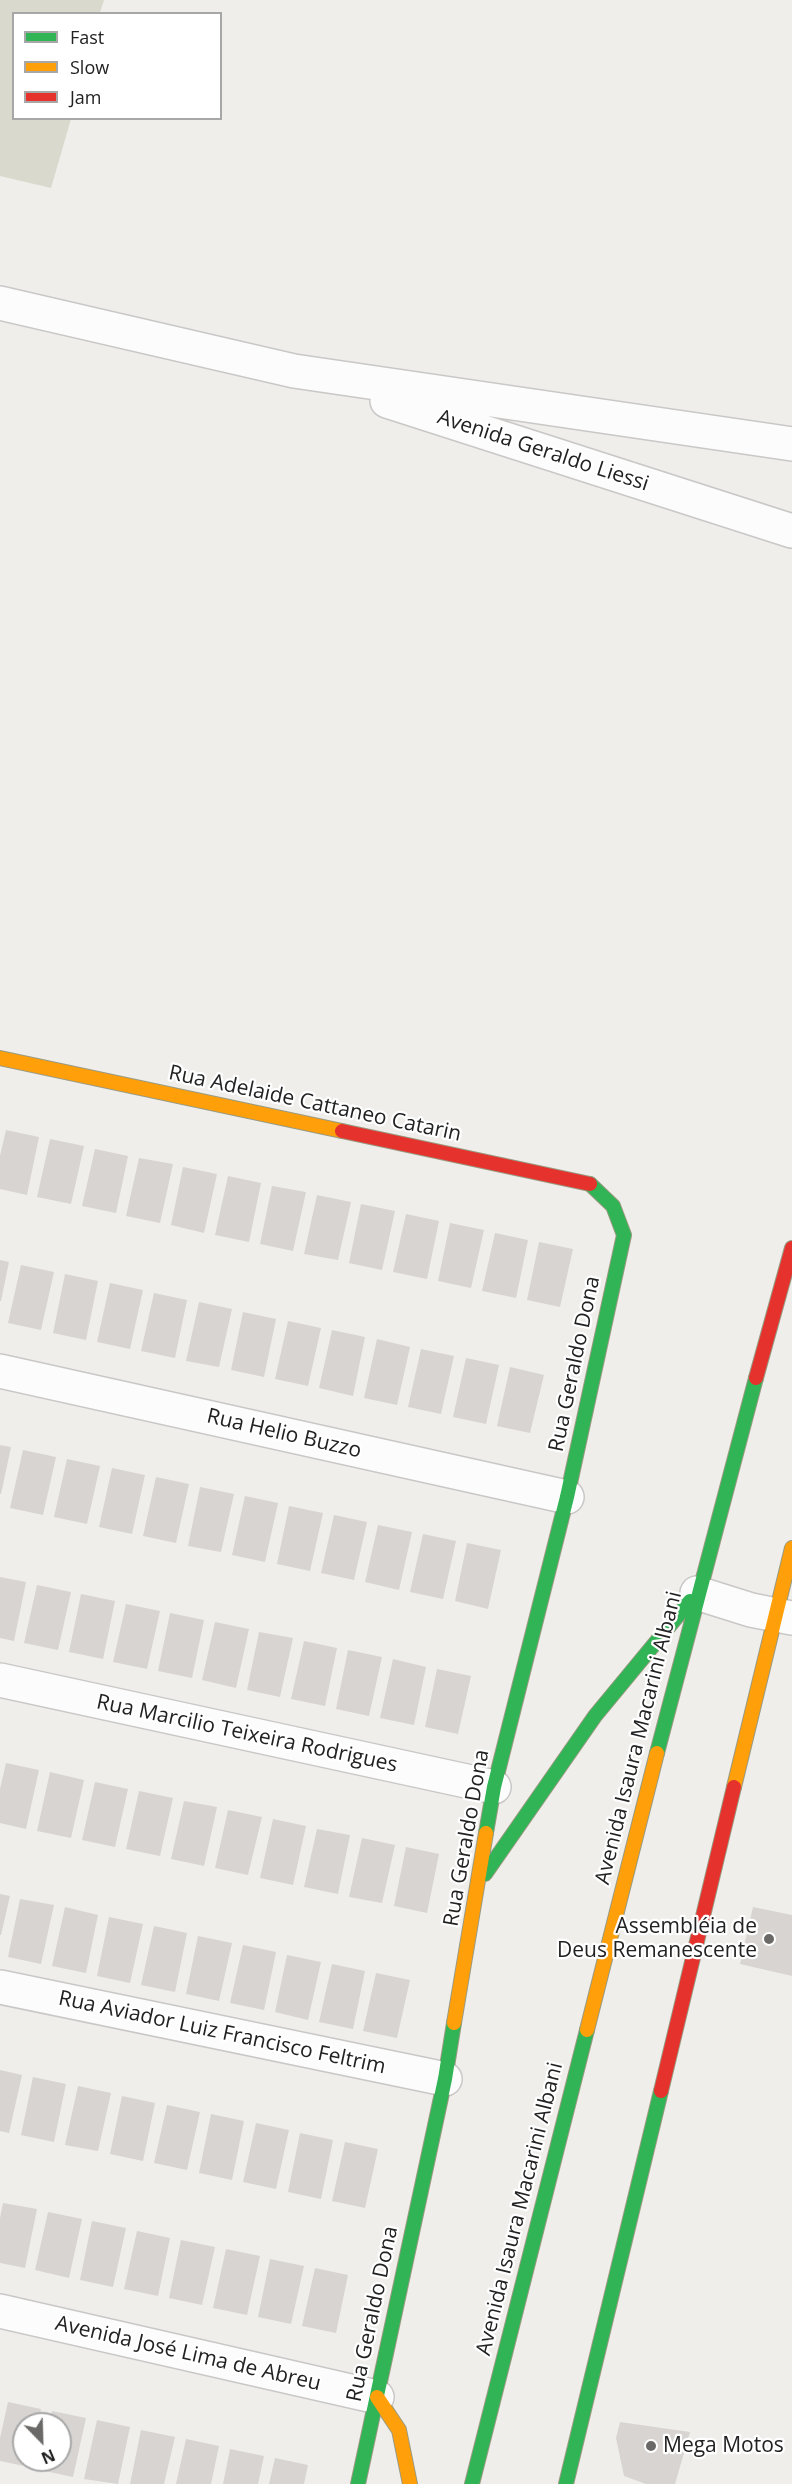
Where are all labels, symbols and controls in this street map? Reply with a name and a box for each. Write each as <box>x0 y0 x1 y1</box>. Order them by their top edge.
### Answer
legend <box>12 12 222 120</box>
text: Fast <box>70 25 104 49</box>
text: Slow <box>70 55 109 79</box>
text: Jam <box>70 85 102 109</box>
street label: Avenida Geraldo Liessi <box>434 405 652 497</box>
street label: Rua Adelaide Cattaneo Catarin <box>166 1061 464 1147</box>
street label: Rua Geraldo Dona <box>544 1274 606 1454</box>
street label: Rua Helio Buzzo <box>204 1404 364 1464</box>
street label: Avenida Isaura Macarini Albani <box>590 1589 688 1887</box>
street label: Rua Marcilio Teixeira Rodrigues <box>94 1690 400 1778</box>
street label: Rua Geraldo Dona <box>439 1748 495 1928</box>
place label: Assembléia de Deus Remanescente <box>557 1914 757 1964</box>
marker: Assembléia de Deus Remanescente <box>762 1932 776 1946</box>
street label: Rua Aviador Luiz Francisco Feltrim <box>56 1986 388 2080</box>
street label: Avenida Isaura Macarini Albani <box>471 2060 569 2358</box>
street label: Rua Geraldo Dona <box>342 2224 404 2404</box>
street label: Avenida José Lima de Abreu <box>53 2311 323 2397</box>
north arrow <box>12 2412 72 2472</box>
place label: Mega Motos <box>663 2433 784 2459</box>
marker: Mega Motos <box>644 2439 658 2453</box>
text: N <box>38 2444 59 2469</box>

